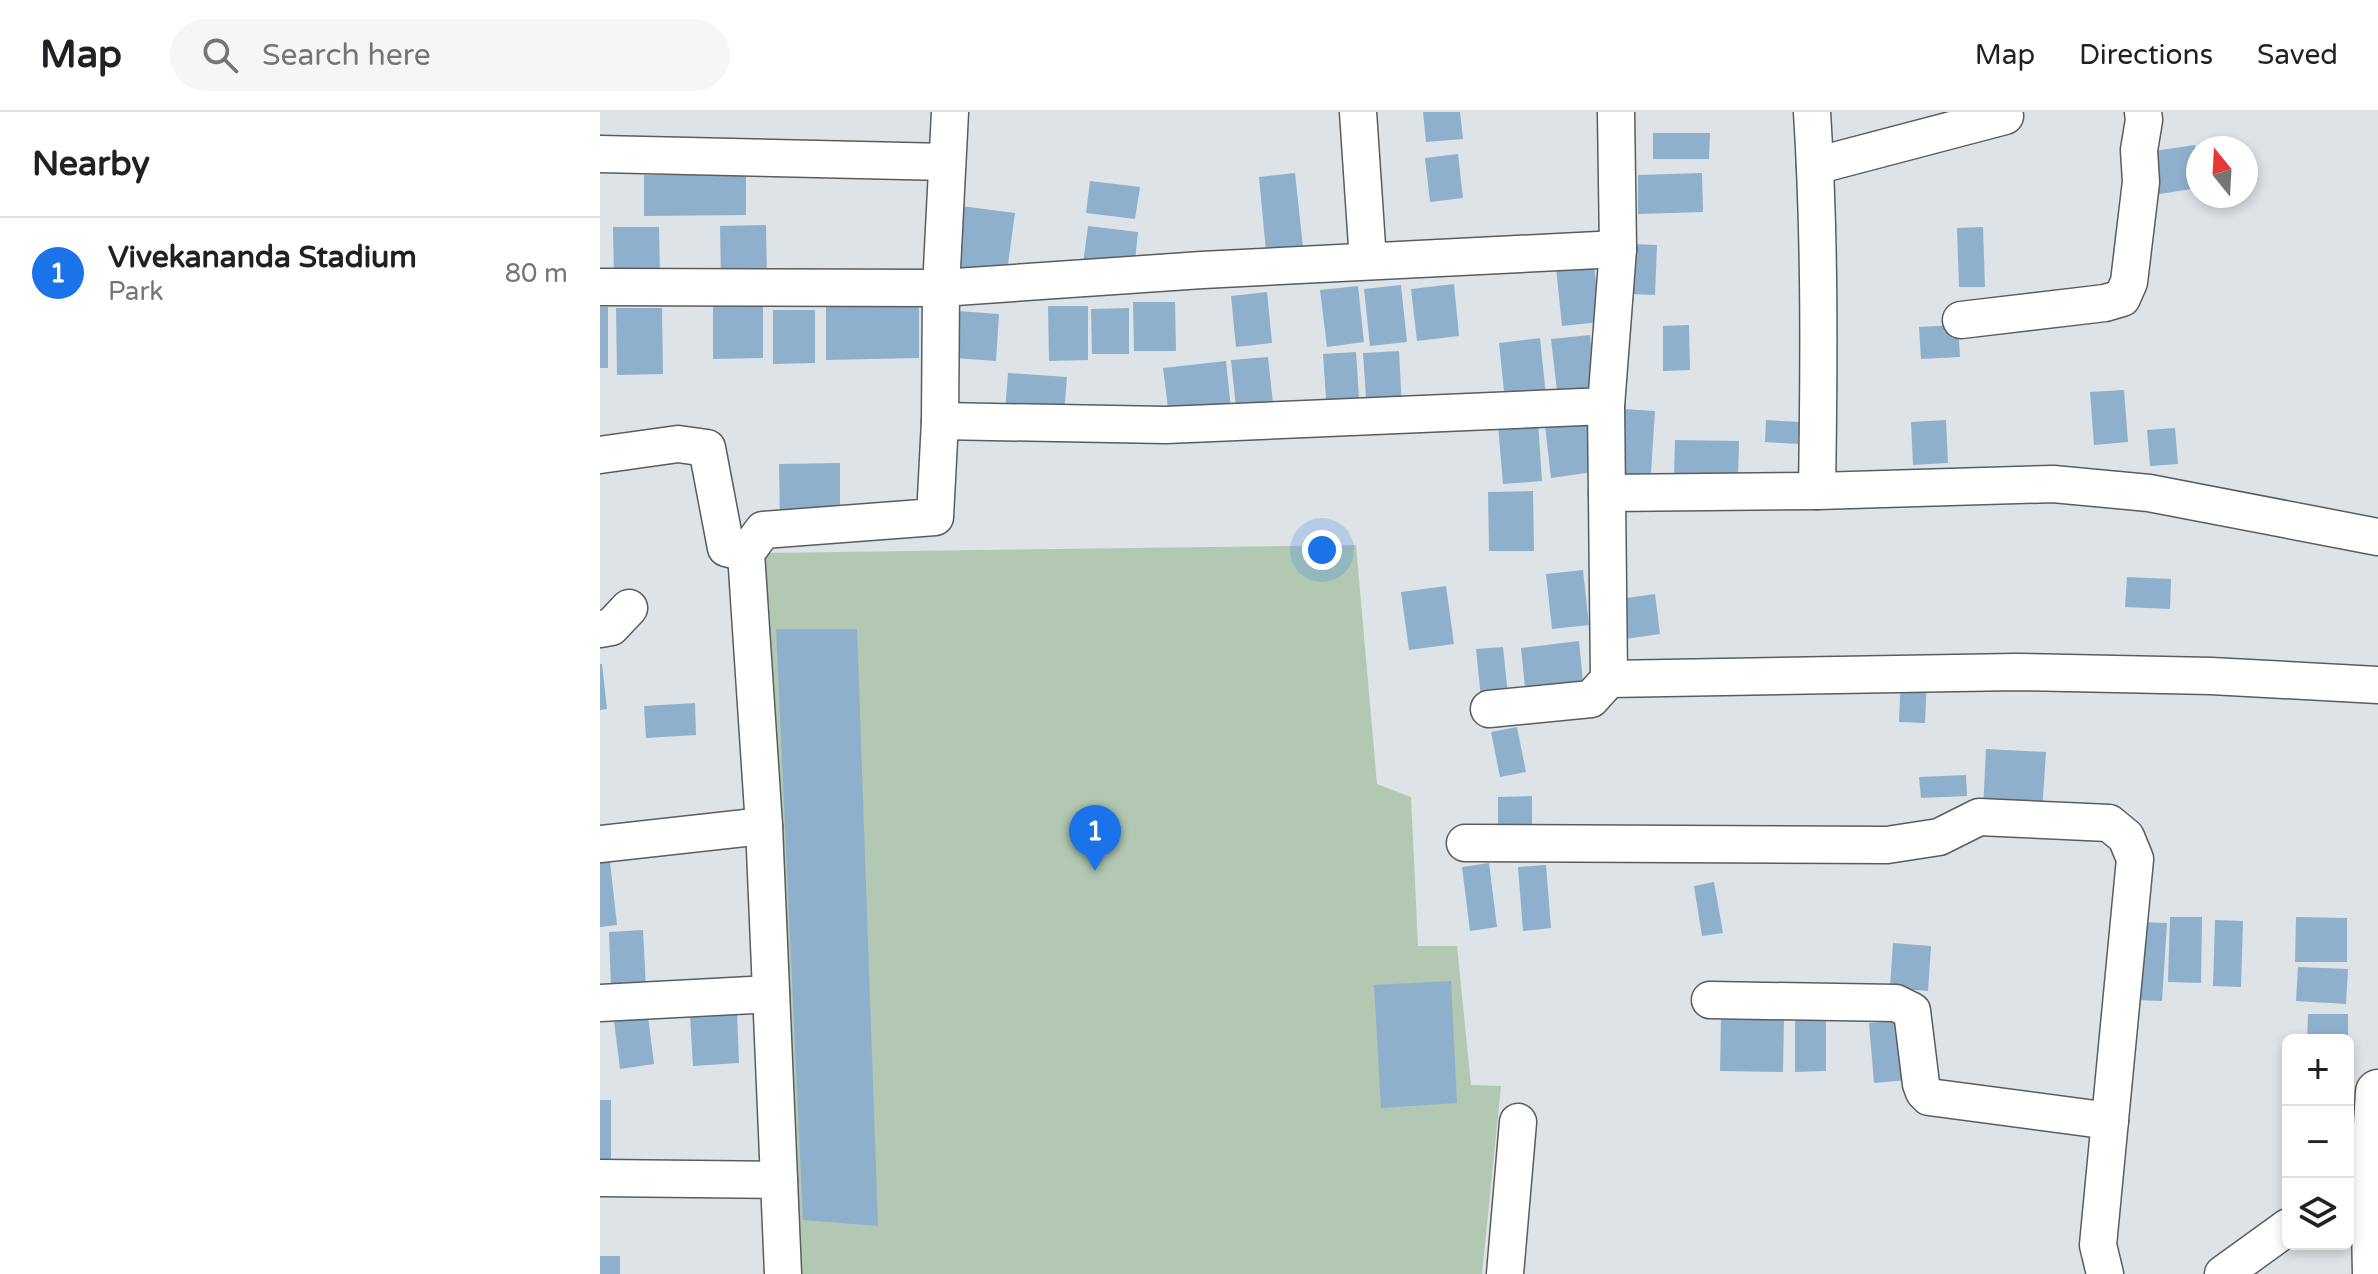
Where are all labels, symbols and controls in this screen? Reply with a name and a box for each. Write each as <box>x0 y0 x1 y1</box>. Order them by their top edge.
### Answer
search box <box>170 19 730 91</box>
text: Map <box>40 32 122 78</box>
icon: search <box>198 33 242 77</box>
text: Search here <box>262 37 431 74</box>
text: Map <box>1975 38 2035 72</box>
text: Directions <box>2079 38 2213 72</box>
text: Saved <box>2257 38 2338 72</box>
north arrow <box>2186 136 2258 208</box>
text: Nearby <box>32 144 150 185</box>
text: Vivekananda Stadium <box>108 239 417 276</box>
text: 1 <box>50 258 66 289</box>
text: 80 m <box>505 258 568 289</box>
text: Park <box>108 276 164 307</box>
your location <box>1302 530 1342 570</box>
pin: 1 <box>1069 805 1121 871</box>
map controls <box>2282 1034 2354 1250</box>
button: + <box>2282 1034 2354 1106</box>
button: − <box>2282 1106 2354 1178</box>
button: layers <box>2282 1178 2354 1250</box>

